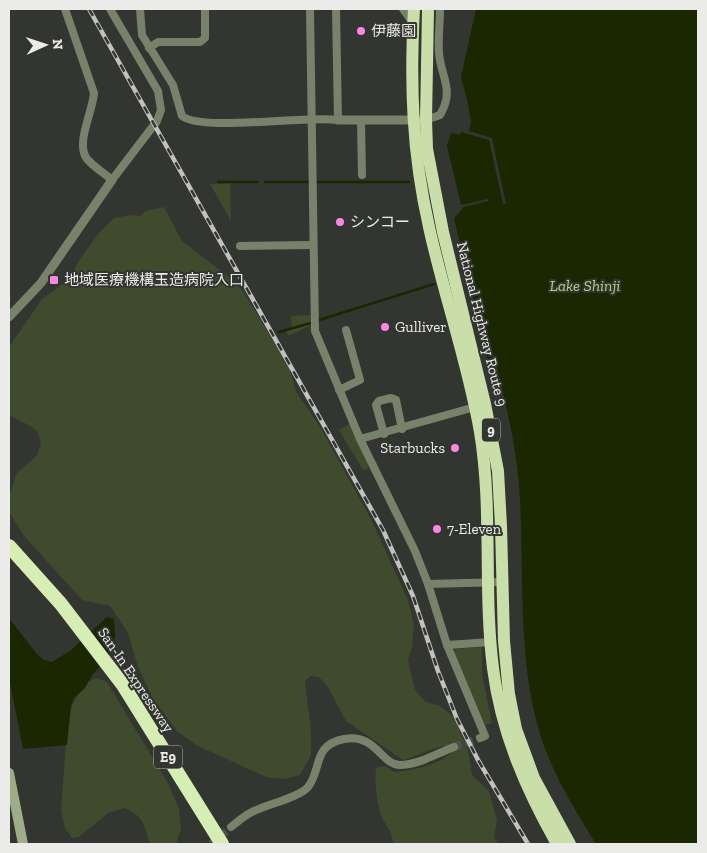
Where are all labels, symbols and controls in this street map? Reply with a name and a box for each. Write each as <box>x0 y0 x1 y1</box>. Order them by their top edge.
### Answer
north arrow <box>20 20 70 70</box>
place label: 伊藤園 <box>371 22 416 40</box>
marker: 伊藤園 <box>355 25 367 37</box>
text: N <box>49 39 66 50</box>
place label: シンコー <box>350 213 410 231</box>
marker: シンコー <box>334 216 346 228</box>
street label: National Highway Route 9 <box>453 240 511 408</box>
place label: 地域医療機構玉造病院入口 <box>64 271 244 289</box>
marker: 地域医療機構玉造病院入口 <box>48 274 60 286</box>
water label: Lake Shinji <box>550 276 620 295</box>
place label: Gulliver <box>395 318 447 336</box>
marker: Gulliver <box>379 321 391 333</box>
road number: 9 <box>482 418 500 442</box>
place label: Starbucks <box>380 439 445 457</box>
marker: Starbucks <box>449 442 461 454</box>
place label: 7-Eleven <box>447 520 502 538</box>
marker: 7-Eleven <box>431 523 443 535</box>
street label: San-In Expressway <box>94 624 178 736</box>
road number: E9 <box>154 746 182 769</box>

